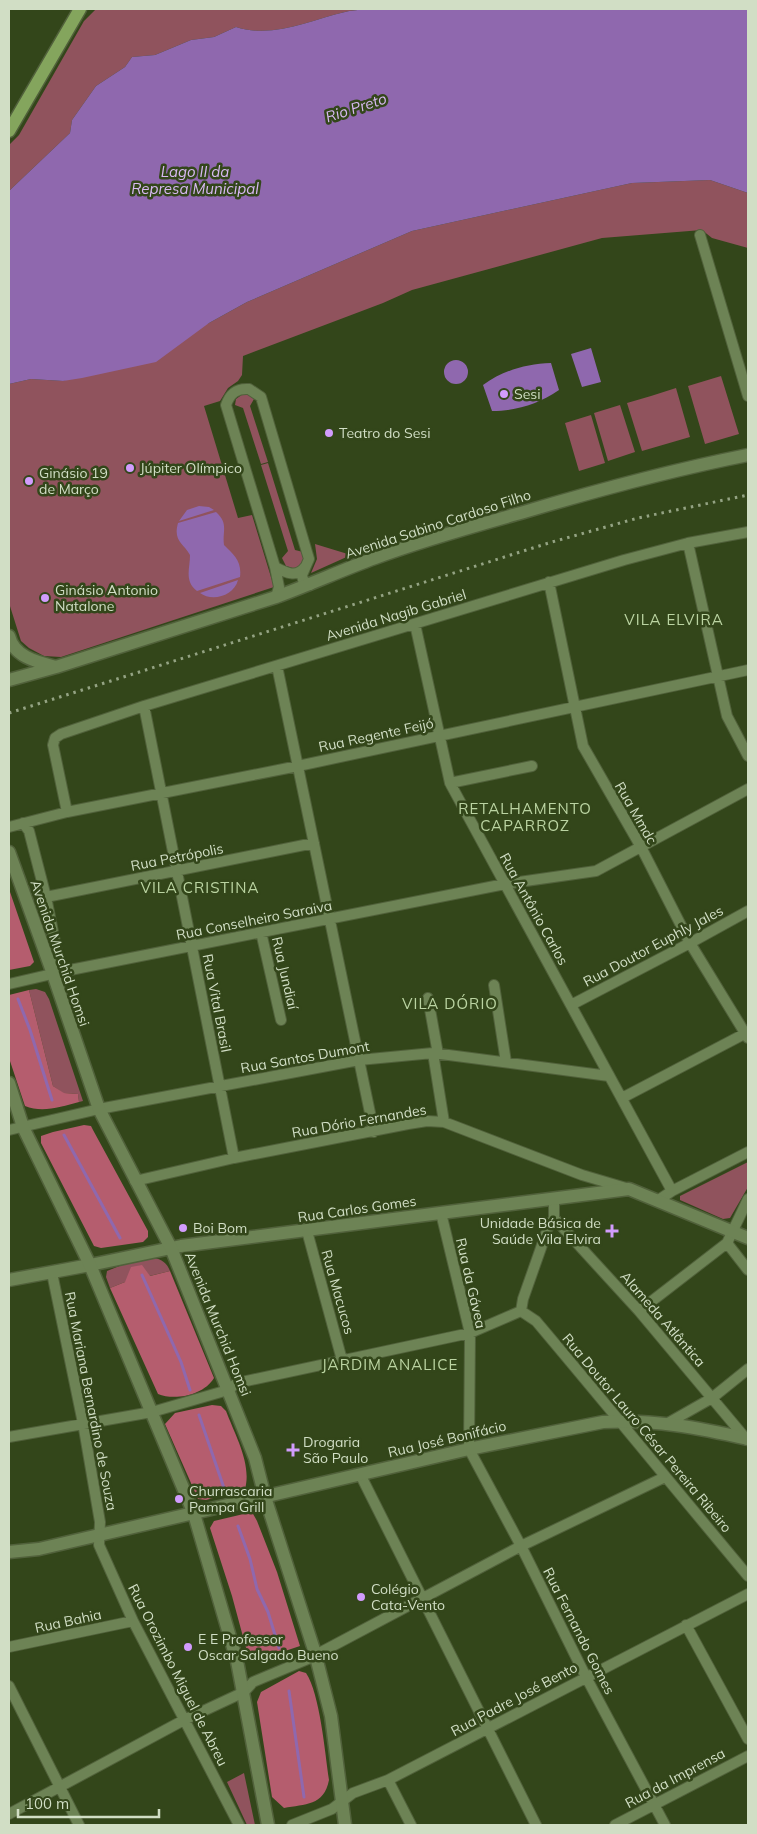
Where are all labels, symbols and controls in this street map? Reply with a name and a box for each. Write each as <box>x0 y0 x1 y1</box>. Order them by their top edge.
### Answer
water label: Rio Preto <box>323 89 389 126</box>
water label: Lago II da Represa Municipal <box>131 162 259 198</box>
place label: Sesi <box>514 385 541 403</box>
marker: Sesi <box>498 388 510 400</box>
place label: Teatro do Sesi <box>339 424 431 442</box>
marker: Teatro do Sesi <box>323 427 335 439</box>
place label: Júpiter Olímpico <box>140 459 242 477</box>
marker: Júpiter Olímpico <box>124 462 136 474</box>
place label: Ginásio 19 de Março <box>39 464 108 498</box>
marker: Ginásio 19 de Março <box>23 475 35 487</box>
street label: Avenida Sabino Cardoso Filho <box>343 485 533 563</box>
place label: Ginásio Antonio Natalone <box>55 581 158 615</box>
street label: Avenida Nagib Gabriel <box>324 585 468 645</box>
marker: Ginásio Antonio Natalone <box>39 592 51 604</box>
district label: VILA ELVIRA <box>624 610 724 629</box>
street label: Rua Regente Feijó <box>317 714 435 756</box>
street label: Rua Mmdc <box>611 778 661 848</box>
district label: RETALHAMENTO CAPARROZ <box>458 799 592 835</box>
street label: Rua Petrópolis <box>129 839 225 875</box>
street label: Rua Antônio Carlos <box>496 850 572 968</box>
street label: Avenida Murchid Homsi <box>26 877 94 1029</box>
district label: VILA CRISTINA <box>141 878 260 897</box>
street label: Rua Conselheiro Saraiva <box>175 896 333 944</box>
street label: Rua Doutor Euphly Jales <box>580 901 726 991</box>
street label: Rua Jundiaí <box>268 935 302 1012</box>
street label: Rua Vital Brasil <box>199 952 235 1054</box>
district label: VILA DÓRIO <box>402 994 498 1013</box>
street label: Rua Santos Dumont <box>239 1037 371 1077</box>
street label: Rua Dório Fernandes <box>290 1100 428 1142</box>
street label: Rua Carlos Gomes <box>297 1192 418 1226</box>
place label: Unidade Básica de Saúde Vila Elvira <box>480 1214 601 1248</box>
place label: Boi Bom <box>193 1219 247 1237</box>
marker: Boi Bom <box>177 1222 189 1234</box>
marker: Unidade Básica de Saúde Vila Elvira <box>605 1224 619 1238</box>
street label: Rua da Gávea <box>452 1236 490 1330</box>
street label: Rua Macucos <box>317 1248 359 1336</box>
street label: Avenida Murchid Homsi <box>181 1249 255 1399</box>
street label: Alameda Atlântica <box>617 1267 709 1371</box>
street label: Rua Mariana Bernardino de Souza <box>61 1290 121 1512</box>
street label: Rua Doutor Lauro César Pereira Ribeiro <box>558 1330 736 1536</box>
district label: JARDIM ANALICE <box>322 1355 458 1374</box>
street label: Rua José Bonifácio <box>386 1417 508 1461</box>
place label: Drogaria São Paulo <box>303 1433 368 1467</box>
marker: Drogaria São Paulo <box>287 1444 299 1456</box>
place label: Churrascaria Pampa Grill <box>189 1482 272 1516</box>
marker: Churrascaria Pampa Grill <box>173 1493 185 1505</box>
street label: Rua Fernando Gomes <box>539 1565 619 1698</box>
place label: Colégio Cata-Vento <box>371 1580 445 1614</box>
street label: Rua Orozimbo Miguel de Abreu <box>124 1581 232 1769</box>
marker: Colégio Cata-Vento <box>355 1591 367 1603</box>
street label: Rua Bahia <box>33 1605 103 1637</box>
place label: E E Professor Oscar Salgado Bueno <box>198 1630 339 1664</box>
marker: E E Professor Oscar Salgado Bueno <box>182 1641 194 1653</box>
street label: Rua Padre José Bento <box>448 1658 580 1740</box>
street label: Rua da Imprensa <box>622 1744 728 1812</box>
scale bar <box>18 1786 159 1818</box>
text: 100 m <box>25 1794 69 1813</box>

